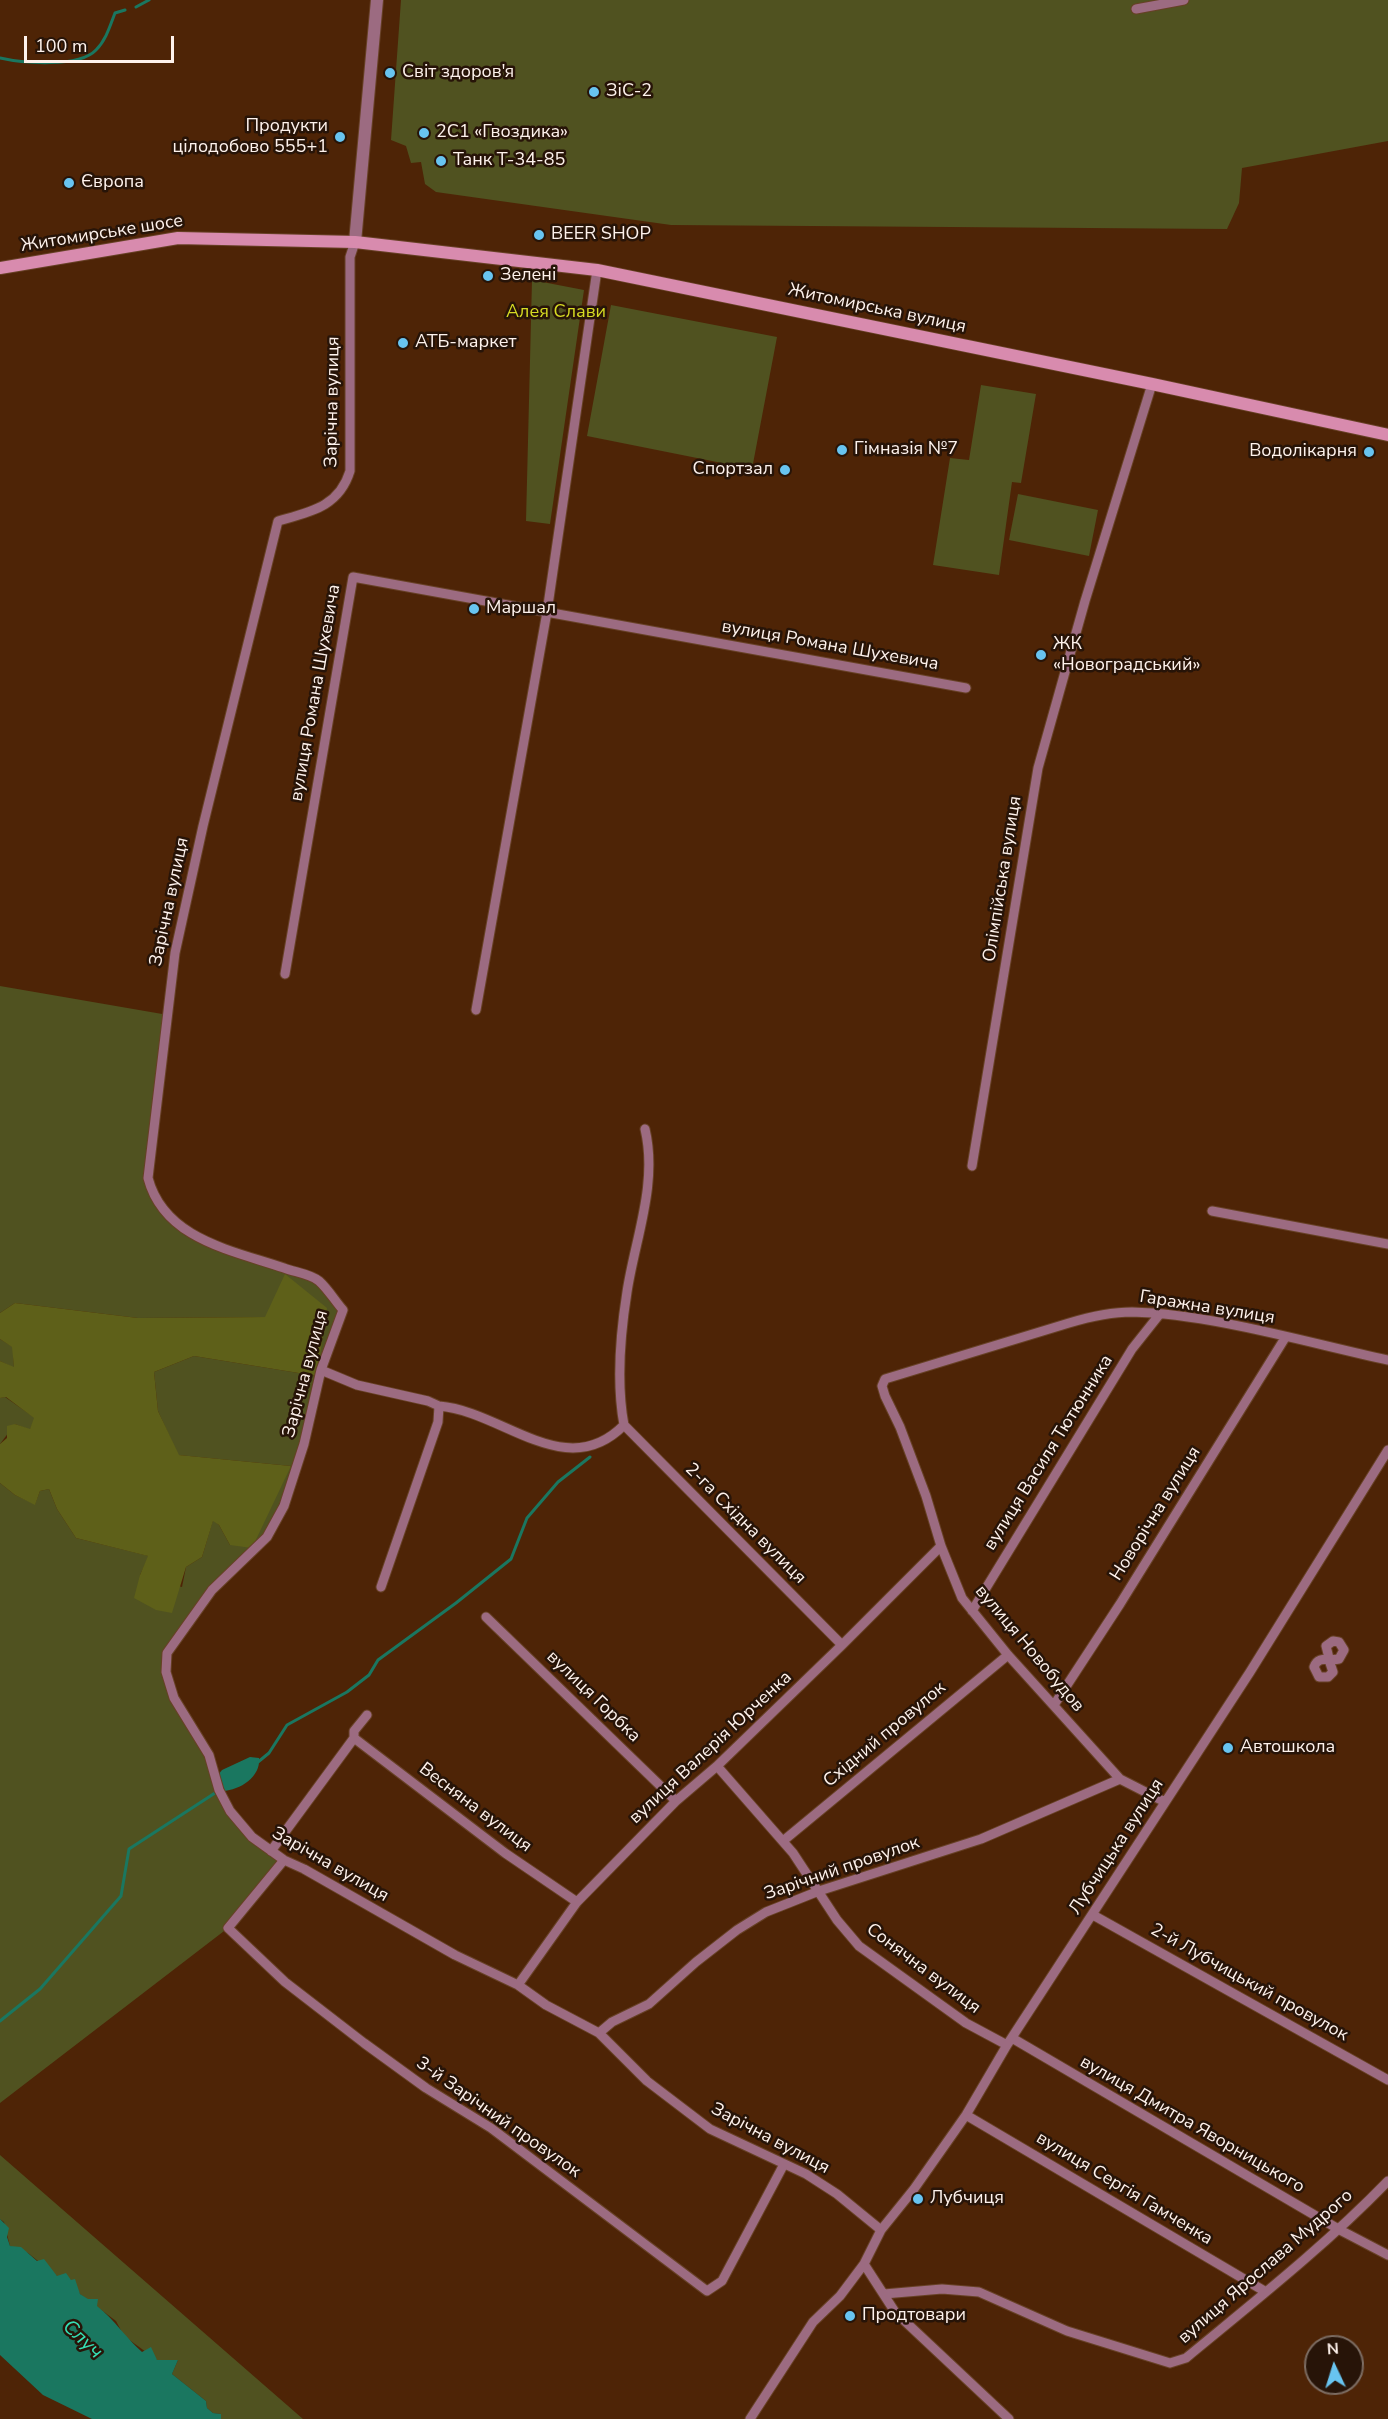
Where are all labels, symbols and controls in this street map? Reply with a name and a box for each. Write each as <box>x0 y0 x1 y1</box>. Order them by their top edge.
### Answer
scale bar <box>27 24 177 62</box>
text: 100 m <box>35 34 87 58</box>
place label: Світ здоров'я <box>402 62 514 84</box>
marker: Світ здоров'я <box>383 66 397 80</box>
place label: ЗіС-2 <box>606 81 652 103</box>
marker: ЗіС-2 <box>587 85 601 99</box>
place label: Продукти цілодобово 555+1 <box>172 116 328 158</box>
place label: 2С1 «Гвоздика» <box>436 122 568 144</box>
marker: 2С1 «Гвоздика» <box>417 126 431 140</box>
marker: Продукти цілодобово 555+1 <box>333 130 347 144</box>
place label: Танк Т-34-85 <box>453 150 565 172</box>
marker: Танк Т-34-85 <box>434 154 448 168</box>
place label: Європа <box>81 172 144 194</box>
marker: Європа <box>62 176 76 190</box>
street label: Житомирське шосе <box>19 211 185 257</box>
place label: BEER SHOP <box>551 224 651 246</box>
marker: BEER SHOP <box>532 228 546 242</box>
place label: Зелені <box>500 265 556 287</box>
marker: Зелені <box>481 269 495 283</box>
street label: Житомирська вулиця <box>786 280 968 338</box>
park label: Алея Слави <box>506 302 606 324</box>
place label: АТБ-маркет <box>415 332 516 354</box>
street label: Зарічна вулиця <box>321 336 345 468</box>
marker: АТБ-маркет <box>396 336 410 350</box>
place label: Гімназія №7 <box>854 439 958 461</box>
place label: Водолікарня <box>1249 441 1357 463</box>
marker: Гімназія №7 <box>835 443 849 457</box>
marker: Водолікарня <box>1362 445 1376 459</box>
place label: Спортзал <box>693 459 773 481</box>
marker: Спортзал <box>778 463 792 477</box>
street label: вулиця Романа Шухевича <box>286 583 346 803</box>
place label: Маршал <box>486 598 556 620</box>
marker: Маршал <box>467 602 481 616</box>
street label: вулиця Романа Шухевича <box>720 616 940 676</box>
place label: ЖК «Новоградський» <box>1053 634 1200 676</box>
marker: ЖК «Новоградський» <box>1034 648 1048 662</box>
street label: Олімпійська вулиця <box>979 795 1027 963</box>
street label: Зарічна вулиця <box>146 836 194 968</box>
street label: Гаражна вулиця <box>1138 1287 1276 1329</box>
street label: Зарічна вулиця <box>279 1308 333 1440</box>
street label: вулиця Василя Тютюнника <box>980 1351 1118 1555</box>
street label: Новорічна вулиця <box>1106 1443 1206 1585</box>
street label: 2-га Східна вулиця <box>680 1459 810 1589</box>
street label: вулиця Новобудов <box>970 1581 1088 1717</box>
street label: вулиця Горбка <box>541 1647 645 1747</box>
street label: вулиця Валерія Юрченка <box>625 1667 797 1829</box>
street label: Східний провулок <box>819 1678 951 1792</box>
place label: Автошкола <box>1240 1737 1335 1759</box>
marker: Автошкола <box>1221 1741 1235 1755</box>
street label: Весняна вулиця <box>414 1759 536 1857</box>
street label: Лубчицька вулиця <box>1065 1775 1169 1919</box>
street label: Зарічна вулиця <box>268 1823 392 1907</box>
street label: Зарічний провулок <box>762 1832 922 1906</box>
street label: Сонячна вулиця <box>862 1919 984 2019</box>
street label: 2-й Лубчицький провулок <box>1146 1920 1352 2046</box>
street label: вулиця Дмитра Яворницького <box>1076 2052 1308 2198</box>
street label: 3-й Зарічний провулок <box>411 2053 585 2183</box>
street label: Зарічна вулиця <box>707 2099 833 2179</box>
street label: вулиця Сергія Гамченка <box>1032 2128 1216 2250</box>
street label: вулиця Ярослава Мудрого <box>1174 2185 1358 2349</box>
place label: Лубчиця <box>930 2188 1004 2210</box>
marker: Лубчиця <box>911 2192 925 2206</box>
place label: Продтовари <box>862 2305 966 2327</box>
marker: Продтовари <box>843 2309 857 2323</box>
water label: Случ <box>57 2315 107 2365</box>
north arrow <box>1304 2335 1364 2395</box>
text: N <box>1326 2338 1340 2360</box>

